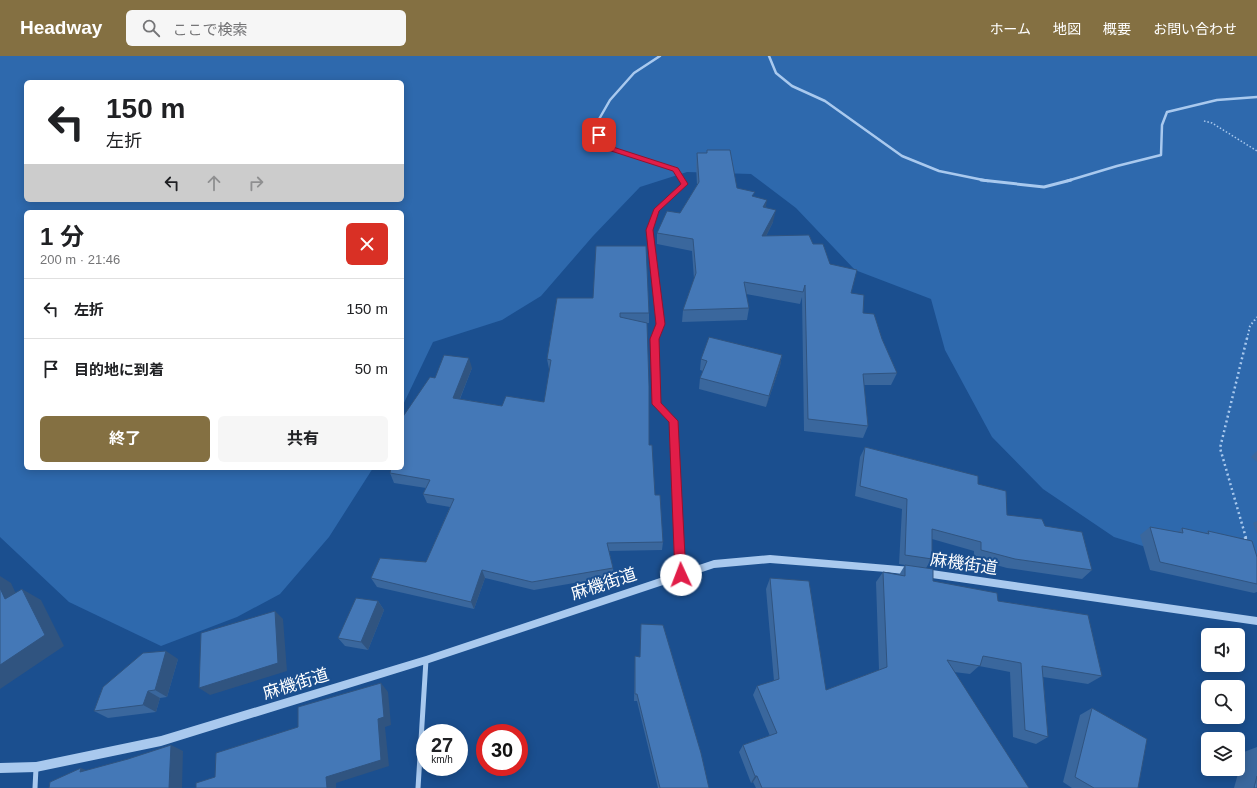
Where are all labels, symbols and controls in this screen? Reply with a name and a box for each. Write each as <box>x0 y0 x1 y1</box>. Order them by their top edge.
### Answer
search box <box>126 10 406 46</box>
text: Headway <box>20 17 102 38</box>
icon: search <box>140 17 162 39</box>
text: ここで検索 <box>172 21 247 38</box>
text: ホーム <box>989 21 1031 37</box>
text: 地図 <box>1053 21 1081 37</box>
text: 概要 <box>1103 21 1131 37</box>
text: お問い合わせ <box>1153 21 1237 37</box>
text: 150 m <box>106 93 185 124</box>
icon: left <box>40 96 92 148</box>
pin <box>582 118 616 152</box>
icon: arrive <box>588 124 610 146</box>
text: 左折 <box>106 131 142 151</box>
icon: left <box>161 172 183 194</box>
icon: ahead <box>203 172 225 194</box>
icon: right <box>245 172 267 194</box>
text: 1 分 <box>40 223 84 250</box>
button: close <box>346 223 388 265</box>
text: 200 m · 21:46 <box>40 252 120 267</box>
icon: left <box>40 298 62 320</box>
text: 150 m <box>346 300 388 317</box>
text: 左折 <box>74 301 104 318</box>
icon: arrive <box>40 358 62 380</box>
text: 50 m <box>355 360 388 377</box>
text: 目的地に到着 <box>74 361 164 378</box>
button: 終了 <box>40 416 210 462</box>
button: 共有 <box>218 416 388 462</box>
street label: 麻機街道 <box>929 550 999 578</box>
position arrow <box>660 554 702 596</box>
street label: 麻機街道 <box>569 564 639 604</box>
map controls <box>1201 628 1245 776</box>
button: sound <box>1201 628 1245 672</box>
street label: 麻機街道 <box>261 665 331 703</box>
button: search <box>1201 680 1245 724</box>
speed limit sign: 30 <box>476 724 528 776</box>
button: layers <box>1201 732 1245 776</box>
text: 27 <box>431 734 453 756</box>
text: km/h <box>431 754 453 765</box>

